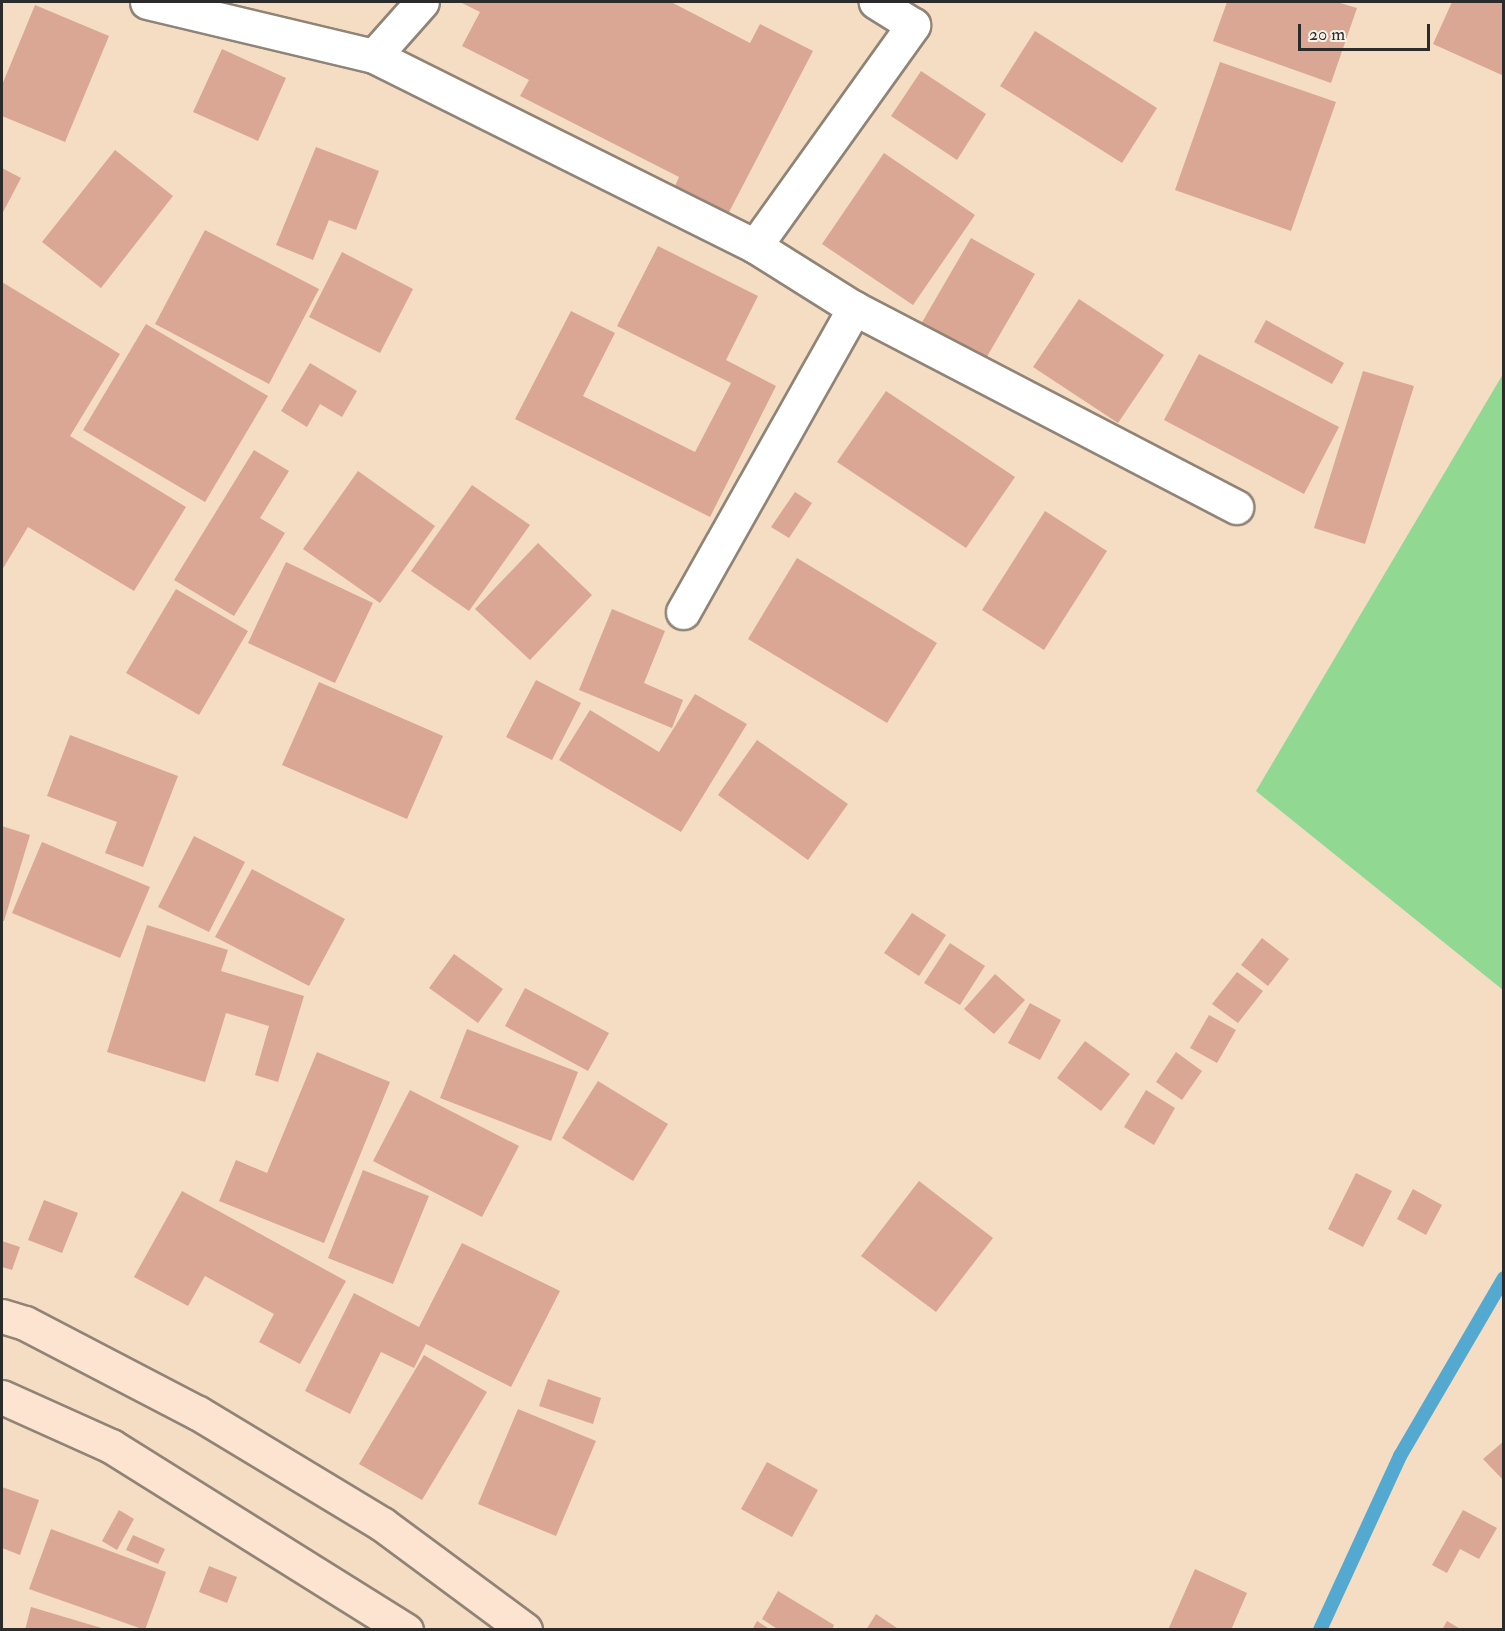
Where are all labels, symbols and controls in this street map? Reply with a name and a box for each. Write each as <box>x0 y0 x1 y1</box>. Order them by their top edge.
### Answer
scale bar <box>1301 12 1433 50</box>
text: 20 m <box>1309 23 1345 46</box>

